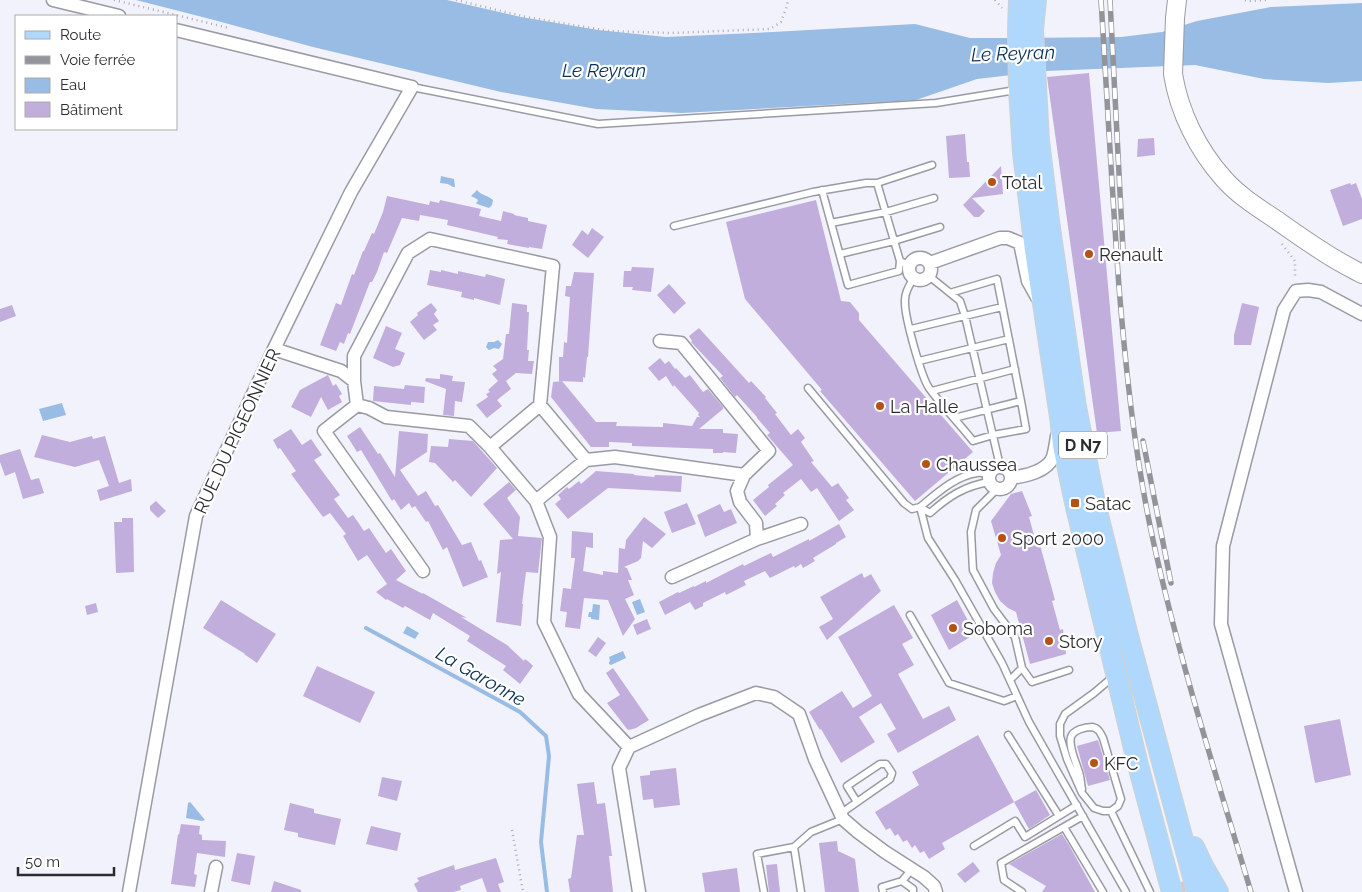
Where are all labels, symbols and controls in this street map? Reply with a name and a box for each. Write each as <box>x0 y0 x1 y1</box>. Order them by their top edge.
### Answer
legend <box>15 15 178 130</box>
text: Route <box>60 26 101 44</box>
water label: Le Reyran <box>971 41 1055 65</box>
text: Voie ferrée <box>60 51 136 69</box>
water label: Le Reyran <box>562 59 646 81</box>
text: Eau <box>60 76 86 94</box>
text: Bâtiment <box>60 101 123 119</box>
place label: Total <box>1002 172 1042 193</box>
marker: Total <box>986 176 998 188</box>
place label: Renault <box>1099 244 1163 265</box>
marker: Renault <box>1083 248 1095 260</box>
street label: RUE DU PIGEONNIER <box>190 345 285 517</box>
place label: La Halle <box>890 396 959 417</box>
marker: La Halle <box>874 400 886 412</box>
road number: D N7 <box>1059 432 1107 458</box>
place label: Chaussea <box>936 454 1017 475</box>
marker: Chaussea <box>920 458 932 470</box>
place label: Satac <box>1085 493 1132 514</box>
marker: Satac <box>1069 497 1081 509</box>
place label: Sport 2000 <box>1012 528 1104 549</box>
marker: Sport 2000 <box>996 532 1008 544</box>
place label: Soboma <box>963 618 1033 639</box>
marker: Soboma <box>947 622 959 634</box>
place label: Story <box>1059 631 1103 652</box>
marker: Story <box>1043 635 1055 647</box>
water label: La Garonne <box>433 642 529 710</box>
place label: KFC <box>1104 753 1138 774</box>
marker: KFC <box>1088 757 1100 769</box>
scale bar <box>18 844 114 876</box>
text: 50 m <box>25 853 60 871</box>

